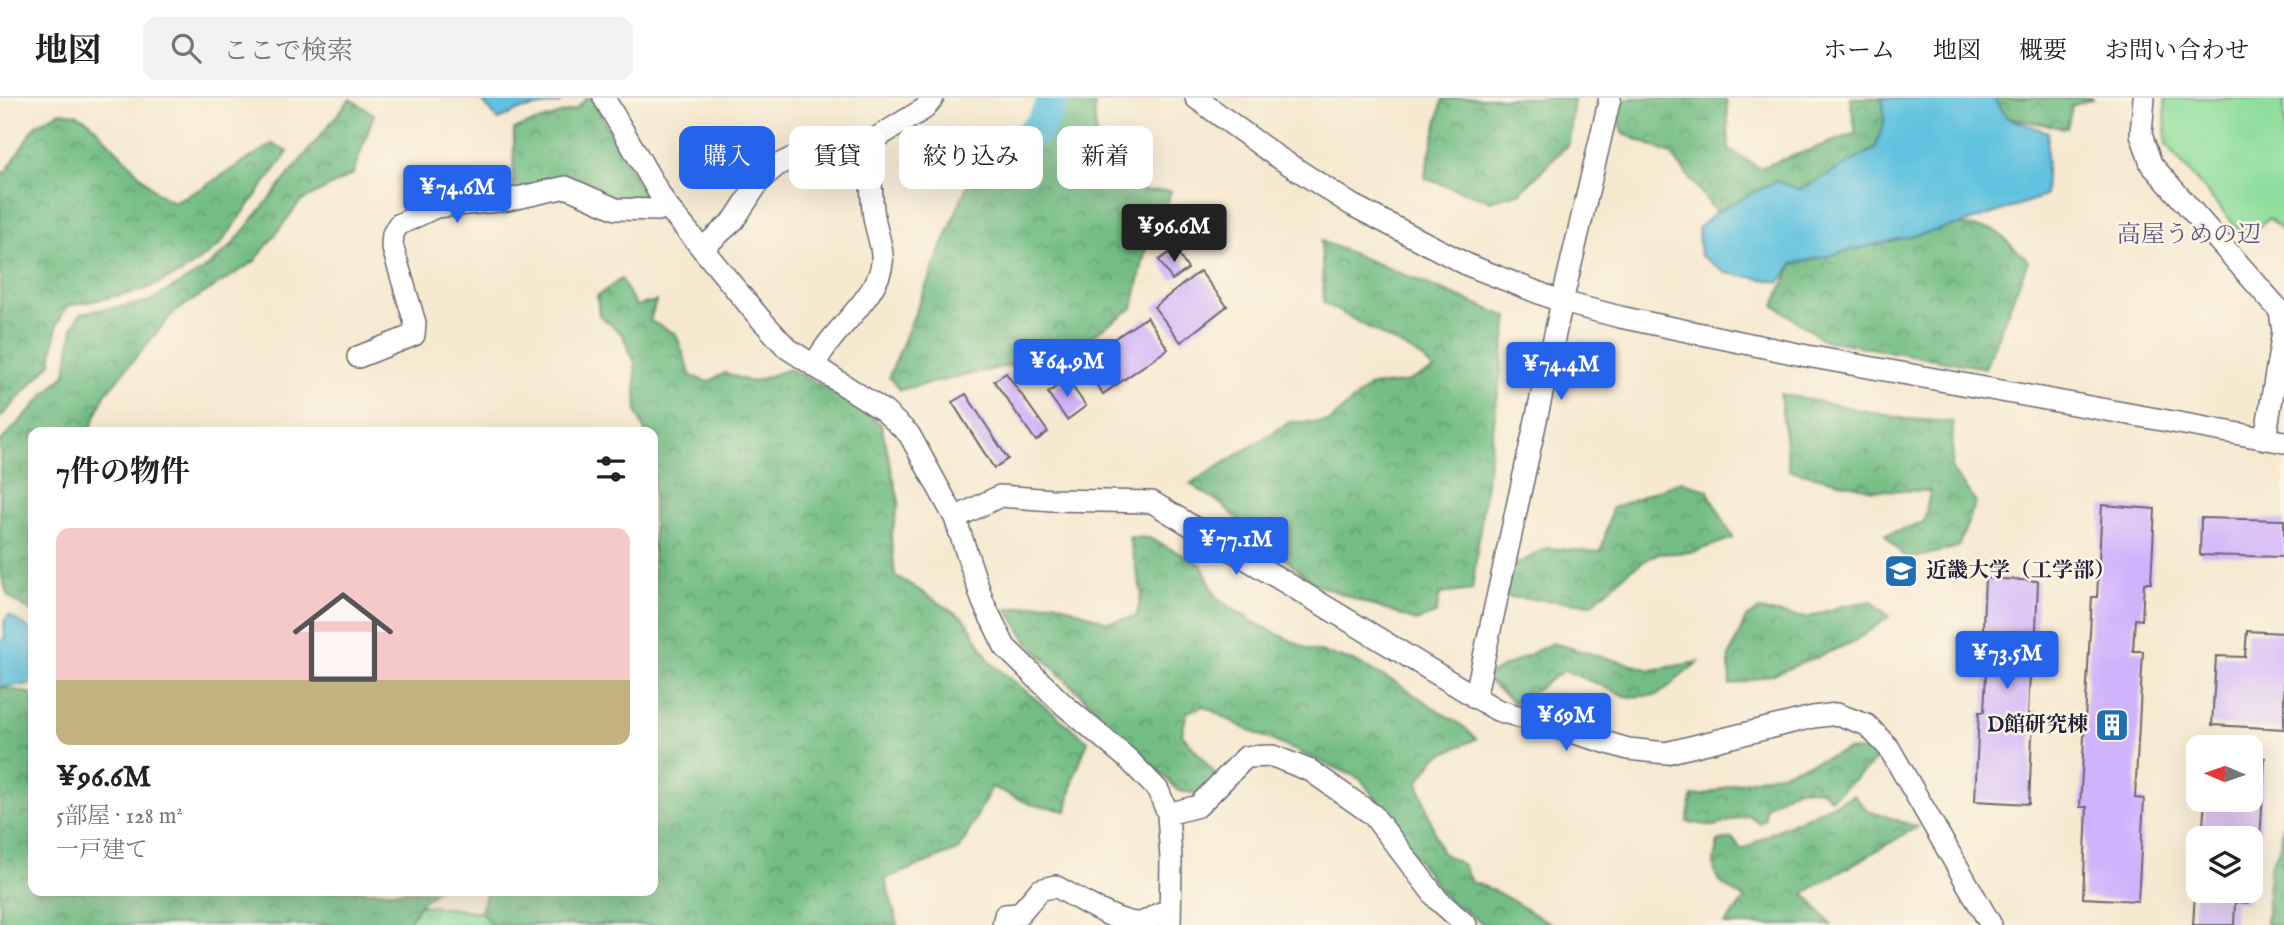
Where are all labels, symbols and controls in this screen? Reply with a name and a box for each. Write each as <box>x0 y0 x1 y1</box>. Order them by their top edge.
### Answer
search box <box>143 17 633 80</box>
icon: search <box>167 29 205 67</box>
text: 地図 <box>35 31 101 73</box>
text: ここで検索 <box>223 35 353 68</box>
text: ホーム <box>1823 36 1895 67</box>
text: 地図 <box>1933 36 1981 67</box>
text: 概要 <box>2019 36 2067 67</box>
text: お問い合わせ <box>2105 36 2249 67</box>
chip: 購入 <box>679 126 775 189</box>
chip: 賃貸 <box>789 126 885 189</box>
chip: 絞り込み <box>899 126 1043 189</box>
chip: 新着 <box>1057 126 1153 189</box>
pin: ¥74.6M <box>400 166 514 225</box>
text: ¥74.6M <box>419 173 495 202</box>
pin: ¥96.6M <box>1117 204 1231 264</box>
text: ¥96.6M <box>1138 212 1210 241</box>
district label: 高屋うめの辺 <box>2117 220 2261 251</box>
pin: ¥64.9M <box>1010 340 1124 399</box>
pin: ¥74.4M <box>1504 342 1618 402</box>
text: ¥64.9M <box>1030 347 1104 376</box>
text: ¥74.4M <box>1522 350 1600 379</box>
icon: filters <box>592 450 630 488</box>
text: 7件の物件 <box>56 454 190 492</box>
pin: ¥77.1M <box>1179 518 1293 577</box>
text: ¥77.1M <box>1199 525 1273 554</box>
school or university icon: 近畿大学（工学部） <box>1882 552 1920 590</box>
place label: 近畿大学（工学部） <box>1926 558 2115 585</box>
icon: home <box>280 574 406 700</box>
pin: ¥73.5M <box>1950 632 2064 691</box>
text: ¥73.5M <box>1971 639 2043 668</box>
pin: ¥69M <box>1525 694 1607 753</box>
text: ¥69M <box>1537 701 1595 730</box>
building icon: D館研究棟 <box>2093 706 2131 744</box>
place label: D館研究棟 <box>1987 712 2088 739</box>
north arrow <box>2186 735 2263 812</box>
map controls <box>2186 735 2263 903</box>
text: ¥96.6M <box>56 759 151 797</box>
text: 5部屋 · 128 m² <box>56 802 183 831</box>
button: layers <box>2186 826 2263 903</box>
text: 一戸建て <box>56 836 148 865</box>

